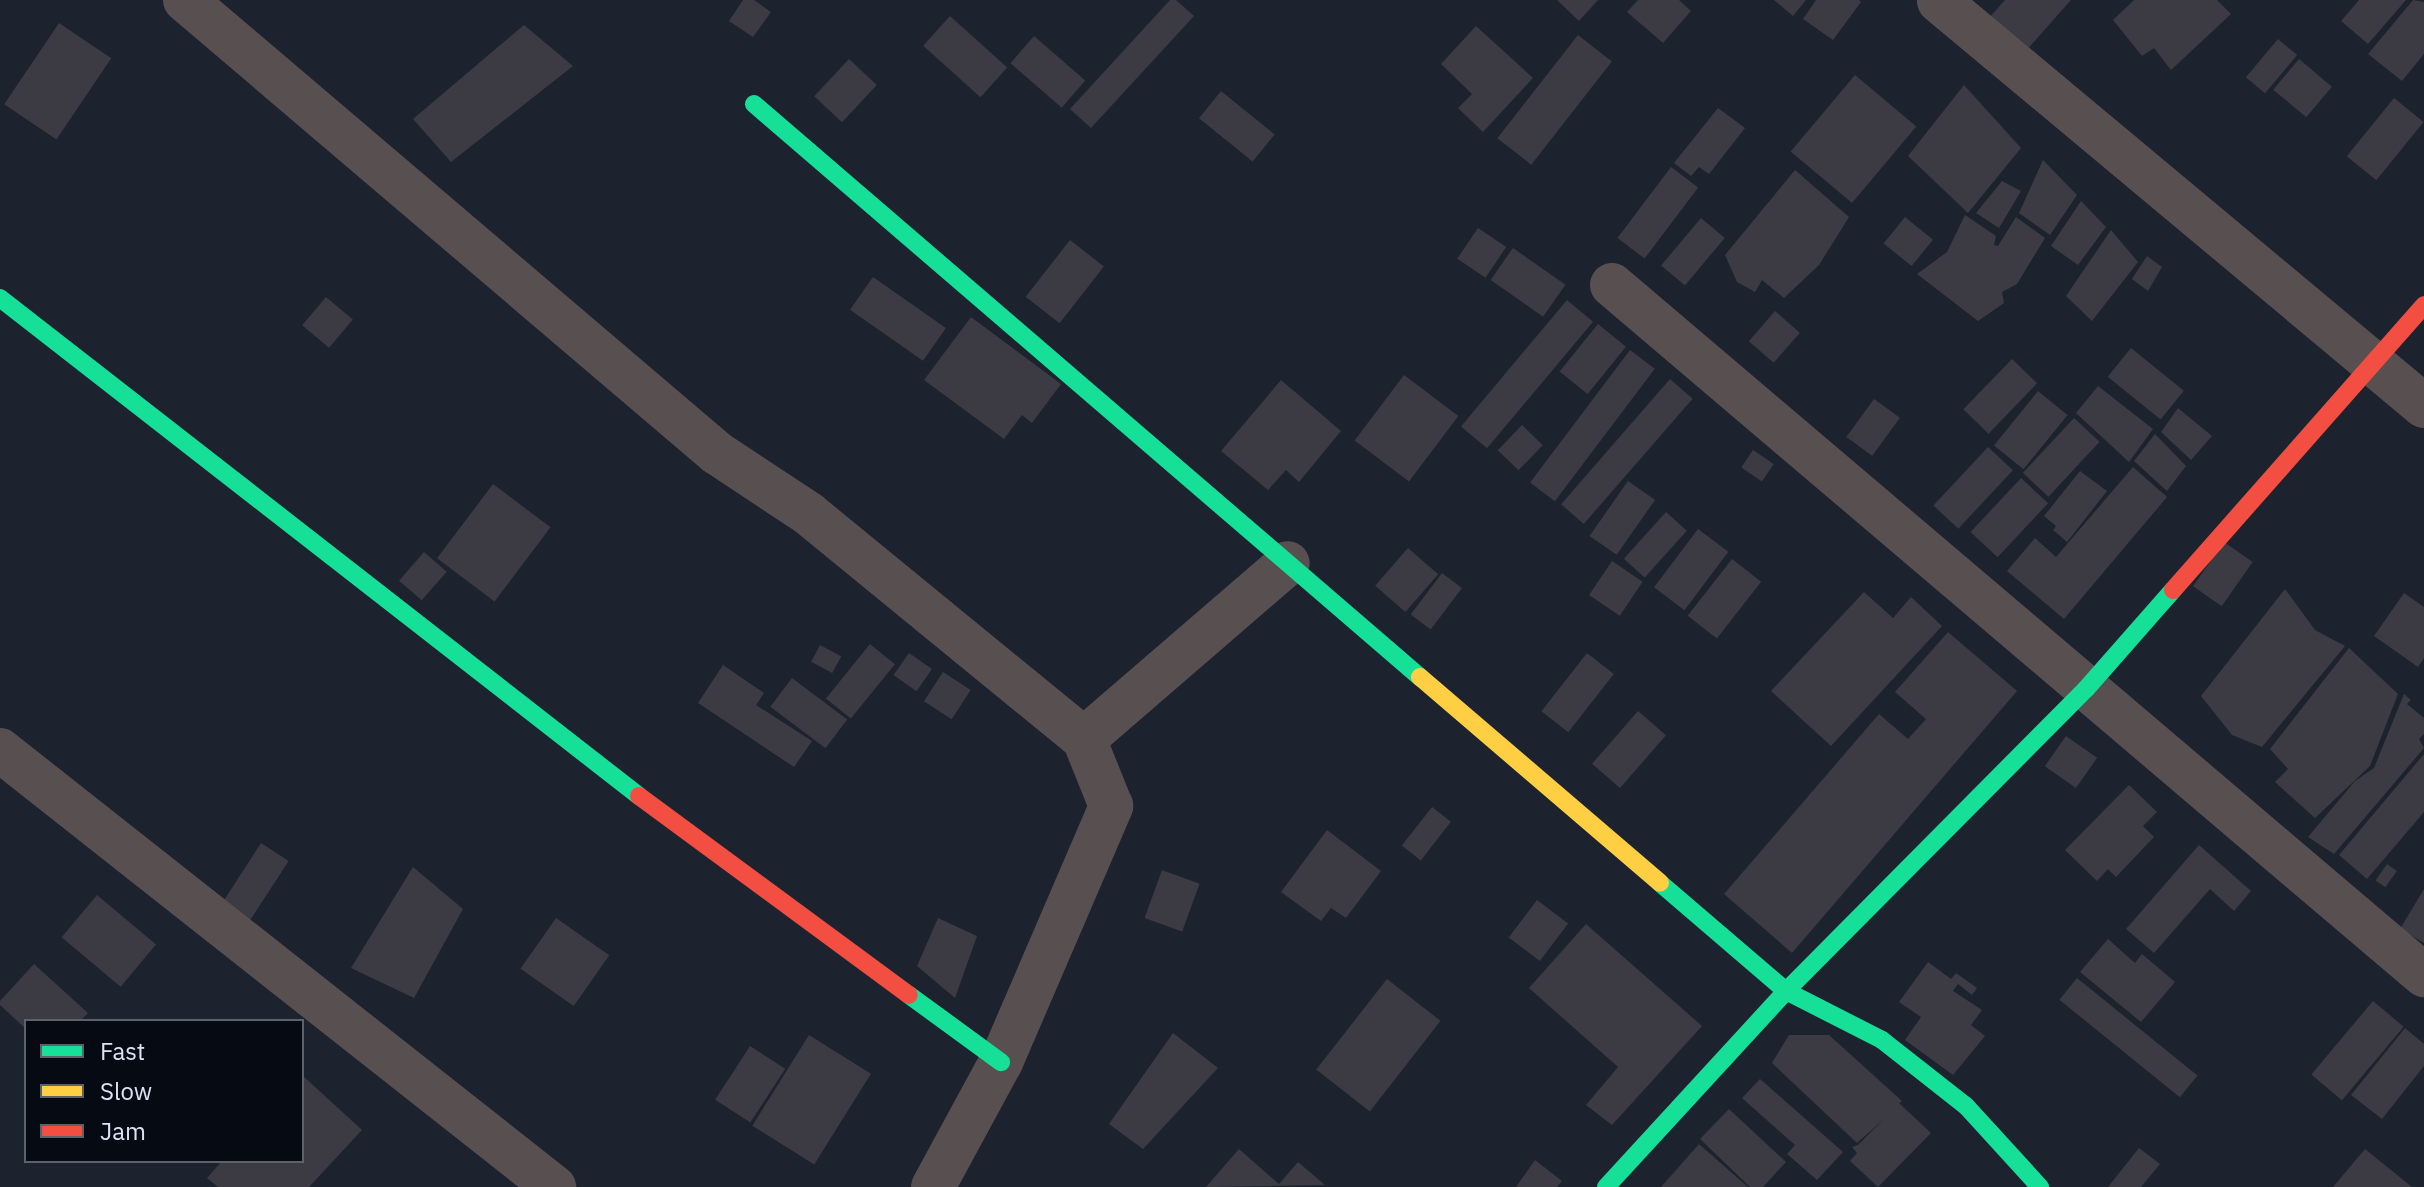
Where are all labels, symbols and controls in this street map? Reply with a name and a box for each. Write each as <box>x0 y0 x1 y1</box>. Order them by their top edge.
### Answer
legend <box>24 1019 304 1163</box>
text: Fast <box>100 1035 145 1067</box>
text: Slow <box>100 1075 152 1107</box>
text: Jam <box>100 1115 146 1147</box>

